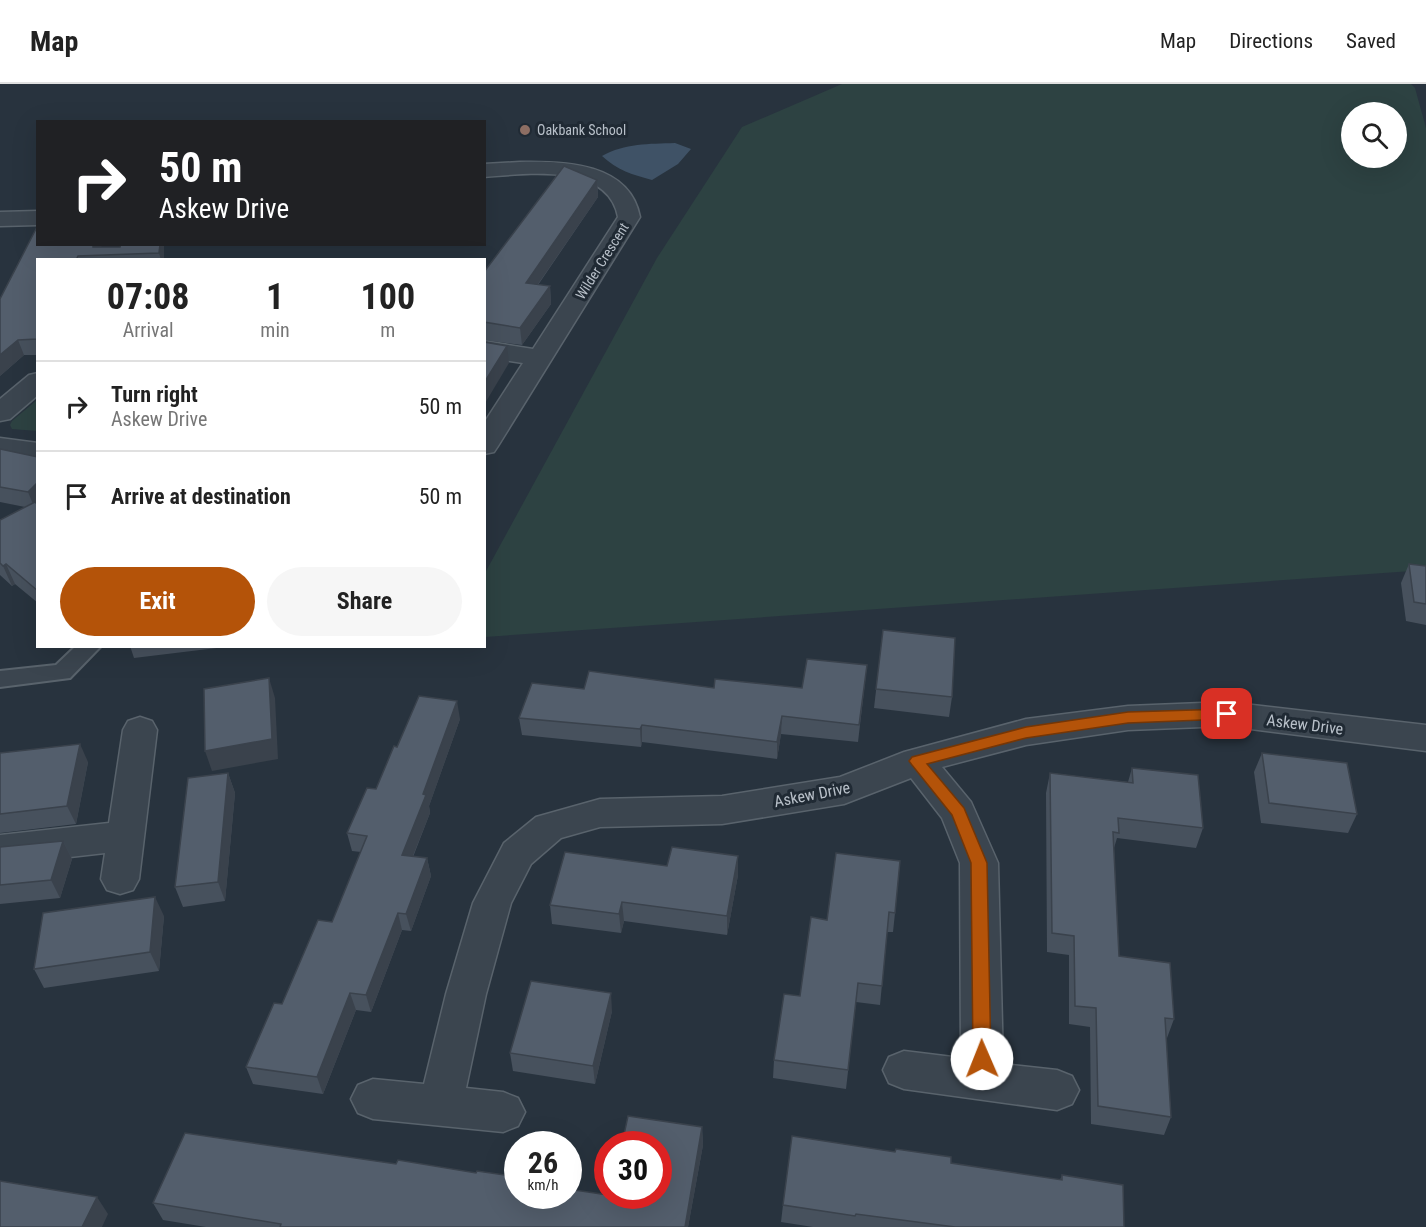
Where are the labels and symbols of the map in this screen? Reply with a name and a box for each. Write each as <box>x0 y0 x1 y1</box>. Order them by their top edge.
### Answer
place label: Oakbank School <box>537 122 626 138</box>
marker: Oakbank School <box>518 123 532 137</box>
street label: Wilder Crescent <box>572 220 632 302</box>
pin <box>1201 688 1252 739</box>
street label: Askew Drive <box>1266 710 1344 739</box>
street label: Askew Drive <box>772 778 852 811</box>
position arrow <box>950 1027 1014 1091</box>
speed limit sign: 30 <box>594 1131 672 1209</box>

